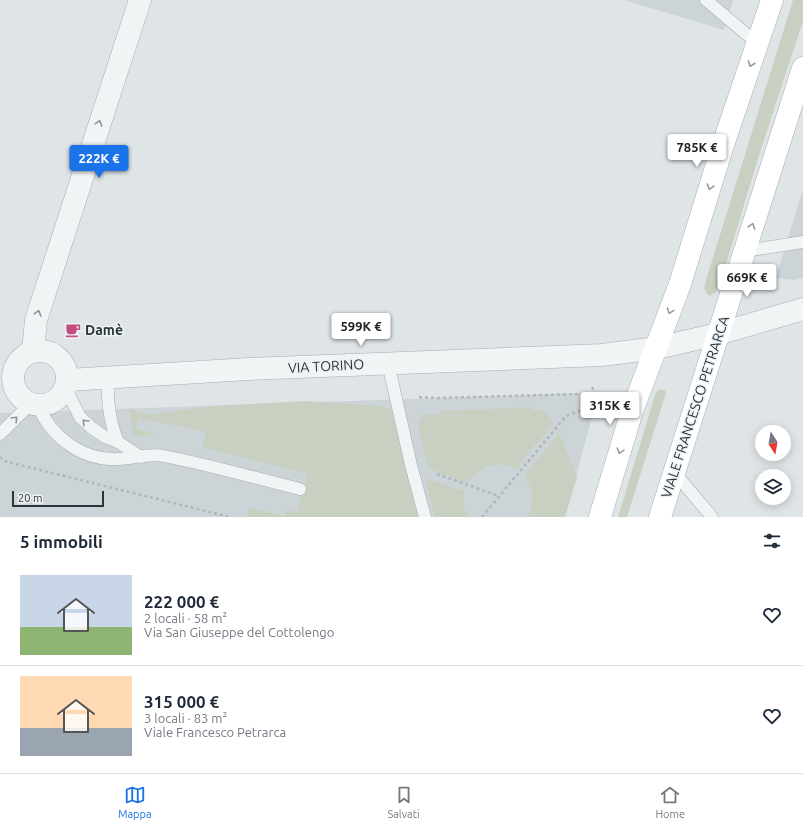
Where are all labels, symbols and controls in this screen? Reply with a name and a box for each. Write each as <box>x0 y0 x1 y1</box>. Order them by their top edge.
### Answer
one-way arrow <box>747 60 756 67</box>
one-way arrow <box>94 120 103 127</box>
pin: 785K € <box>664 134 730 168</box>
text: 785K € <box>676 140 718 154</box>
pin: 222K € <box>66 145 132 179</box>
text: 222K € <box>78 151 120 165</box>
one-way arrow <box>706 183 714 190</box>
one-way arrow <box>748 223 756 230</box>
pin: 669K € <box>714 264 780 298</box>
text: 669K € <box>726 270 768 284</box>
one-way arrow <box>667 307 675 314</box>
one-way arrow <box>33 310 42 317</box>
pin: 599K € <box>328 313 394 347</box>
street label: VIALE FRANCESCO PETRARCA <box>658 314 732 500</box>
text: 599K € <box>340 319 382 333</box>
cafe icon: Damè <box>64 321 82 339</box>
place label: Damè <box>85 322 123 338</box>
street label: VIA TORINO <box>287 356 365 376</box>
pin: 315K € <box>577 392 643 426</box>
text: 315K € <box>589 398 631 412</box>
one-way arrow <box>10 416 18 424</box>
one-way arrow <box>82 419 90 427</box>
north arrow <box>755 425 791 461</box>
map controls <box>755 425 791 505</box>
one-way arrow <box>616 447 625 454</box>
button: layers <box>755 469 791 505</box>
scale bar <box>12 489 104 508</box>
text: 20 m <box>18 492 42 504</box>
icon: filters <box>761 530 783 552</box>
text: 5 immobili <box>20 532 103 551</box>
icon: home <box>52 591 100 639</box>
text: 222 000 € <box>144 592 219 611</box>
icon: heart <box>761 604 783 626</box>
text: 2 locali · 58 m² <box>144 611 227 625</box>
text: Via San Giuseppe del Cottolengo <box>144 625 334 639</box>
icon: home <box>52 692 100 740</box>
text: 315 000 € <box>144 692 219 711</box>
icon: heart <box>761 705 783 727</box>
text: 3 locali · 83 m² <box>144 711 227 725</box>
text: Viale Francesco Petrarca <box>144 725 286 739</box>
tab: Mappa <box>118 784 152 820</box>
tab: Salvati <box>387 784 420 820</box>
tab: Home <box>655 784 685 820</box>

